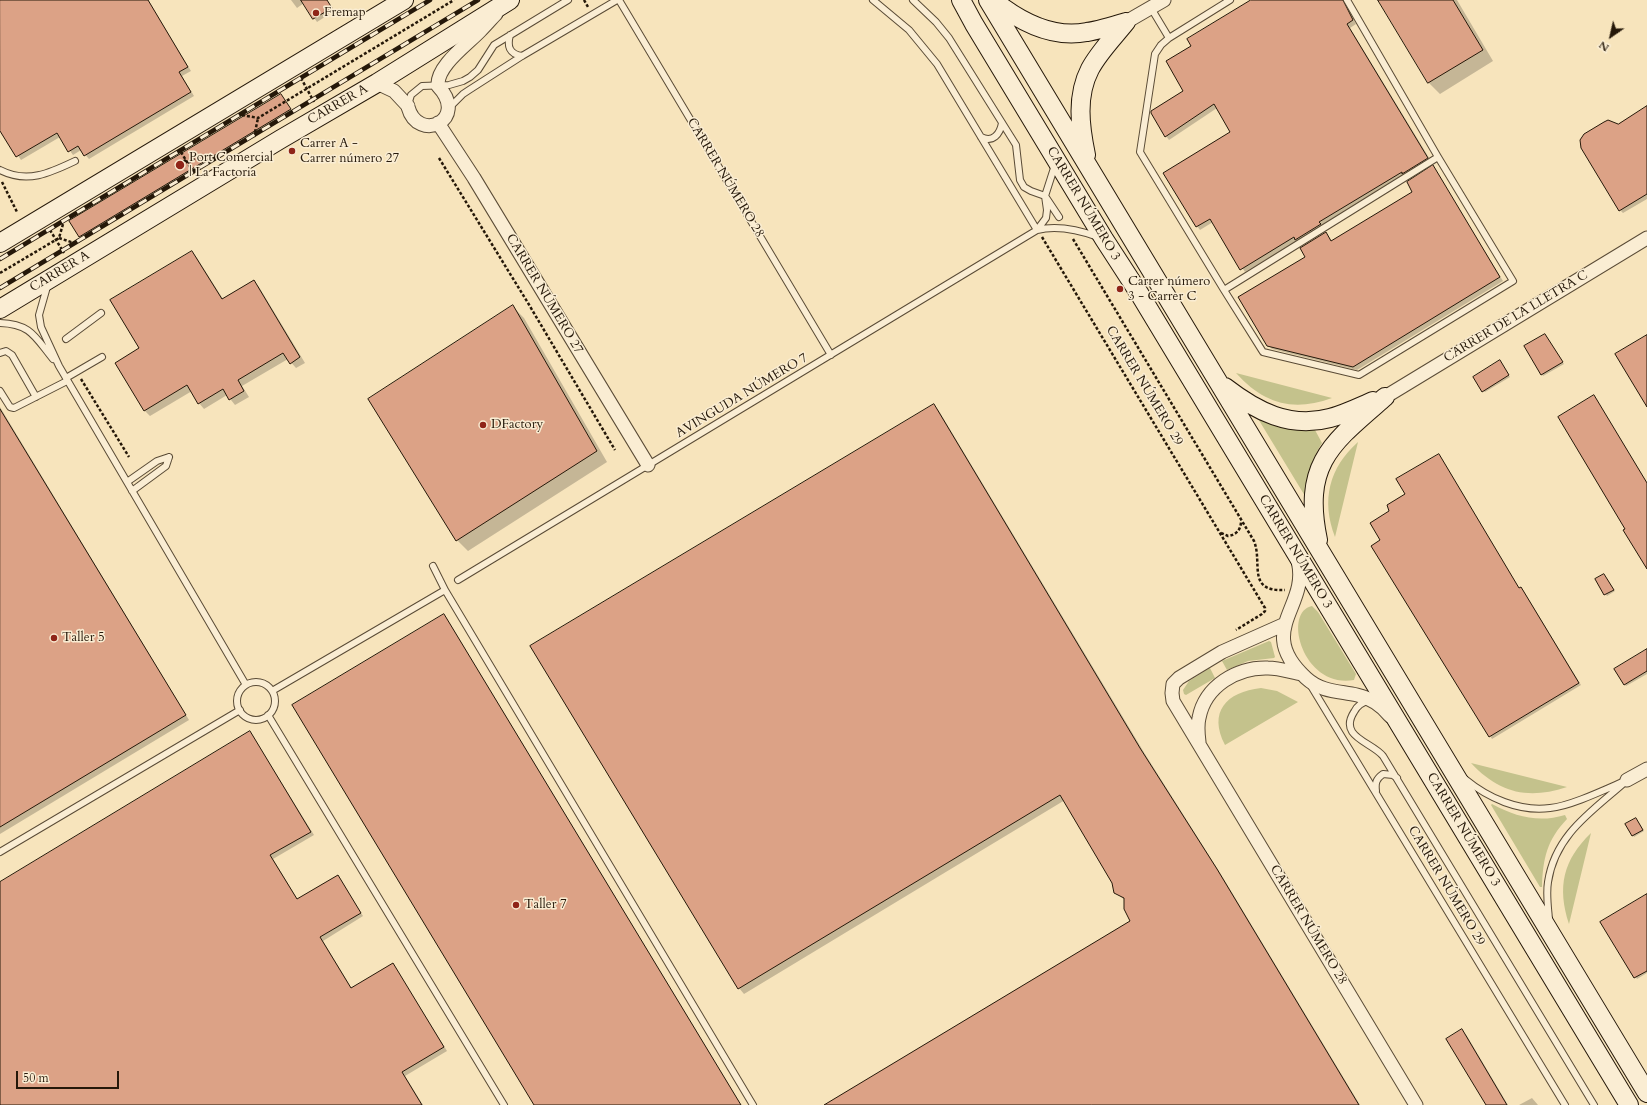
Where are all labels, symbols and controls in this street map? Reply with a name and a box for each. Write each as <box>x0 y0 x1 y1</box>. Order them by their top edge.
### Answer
place label: Fremap <box>324 5 366 21</box>
marker: Fremap <box>311 8 321 18</box>
north arrow <box>1591 16 1631 56</box>
text: N <box>1596 37 1612 55</box>
street label: CARRER A <box>305 82 371 128</box>
street label: CARRER NÚMERO 28 <box>683 115 767 241</box>
place label: Carrer A - Carrer número 27 <box>300 136 399 167</box>
street label: CARRER NÚMERO 3 <box>1043 144 1123 264</box>
marker: Carrer A - Carrer número 27 <box>287 146 297 156</box>
place label: Port Comercial | La Factoria <box>189 150 273 181</box>
marker: Port Comercial | La Factoria <box>174 159 186 171</box>
street label: CARRER NÚMERO 27 <box>502 231 586 357</box>
street label: CARRER A <box>27 248 93 296</box>
street label: CARRER DE LA LLETRA C <box>1441 268 1591 366</box>
place label: Carrer número 3 - Carrer C <box>1128 274 1210 305</box>
marker: Carrer número 3 - Carrer C <box>1115 284 1125 294</box>
street label: CARRER NÚMERO 29 <box>1102 323 1186 449</box>
street label: AVINGUDA NÚMERO 7 <box>673 350 811 442</box>
place label: DFactory <box>491 417 543 433</box>
marker: DFactory <box>478 420 488 430</box>
street label: CARRER NÚMERO 3 <box>1255 492 1335 612</box>
place label: Taller 5 <box>62 630 105 646</box>
marker: Taller 5 <box>49 633 59 643</box>
street label: CARRER NÚMERO 3 <box>1423 770 1503 890</box>
street label: CARRER NÚMERO 29 <box>1404 823 1488 949</box>
street label: CARRER NÚMERO 28 <box>1266 862 1350 988</box>
place label: Taller 7 <box>524 897 567 913</box>
marker: Taller 7 <box>511 900 521 910</box>
scale bar <box>18 1063 121 1089</box>
text: 50 m <box>23 1070 49 1086</box>

